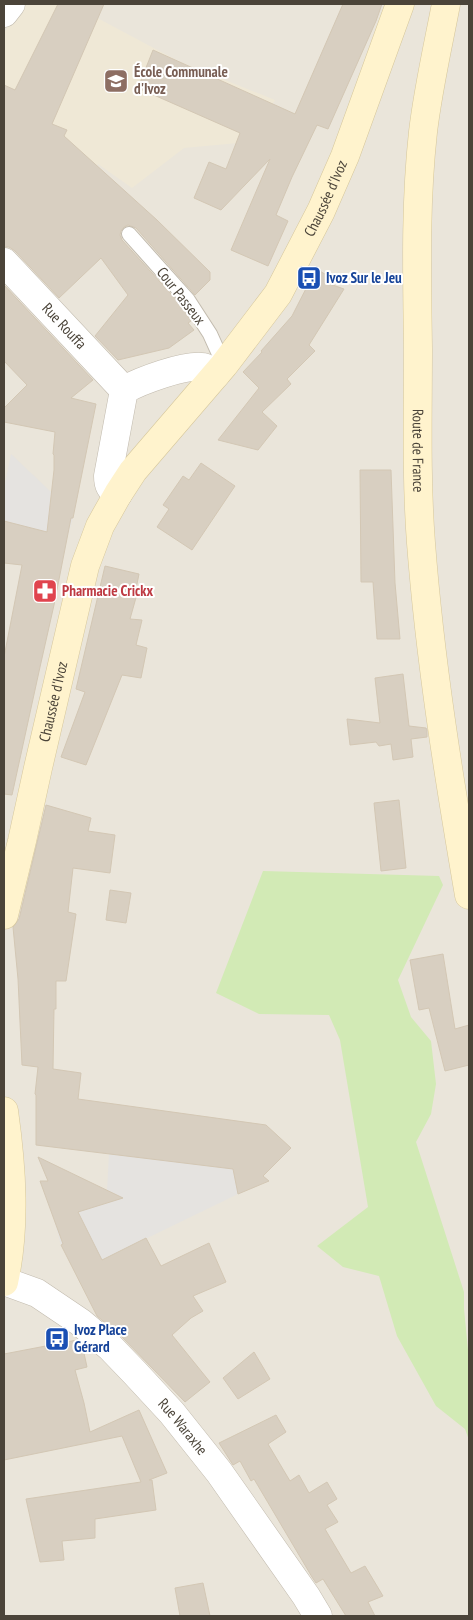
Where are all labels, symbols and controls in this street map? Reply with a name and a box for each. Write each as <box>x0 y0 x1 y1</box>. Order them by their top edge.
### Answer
place label: École Communale d'Ivoz <box>134 62 228 98</box>
school or university icon: École Communale d'Ivoz <box>103 68 129 94</box>
street label: Chaussée d'Ivoz <box>299 157 351 240</box>
street label: Cour Passeux <box>153 263 210 328</box>
bus stop icon: Ivoz Sur le Jeu <box>296 265 322 291</box>
place label: Ivoz Sur le Jeu <box>326 268 402 287</box>
street label: Rue Rouffa <box>38 299 91 353</box>
street label: Route de France <box>409 409 428 493</box>
pharmacy icon: Pharmacie Crickx <box>32 578 58 604</box>
place label: Pharmacie Crickx <box>62 581 153 600</box>
street label: Chaussée d'Ivoz <box>34 660 71 744</box>
place label: Ivoz Place Gérard <box>74 1320 127 1356</box>
bus stop icon: Ivoz Place Gérard <box>44 1326 70 1352</box>
street label: Rue Waraxhe <box>154 1394 212 1459</box>

